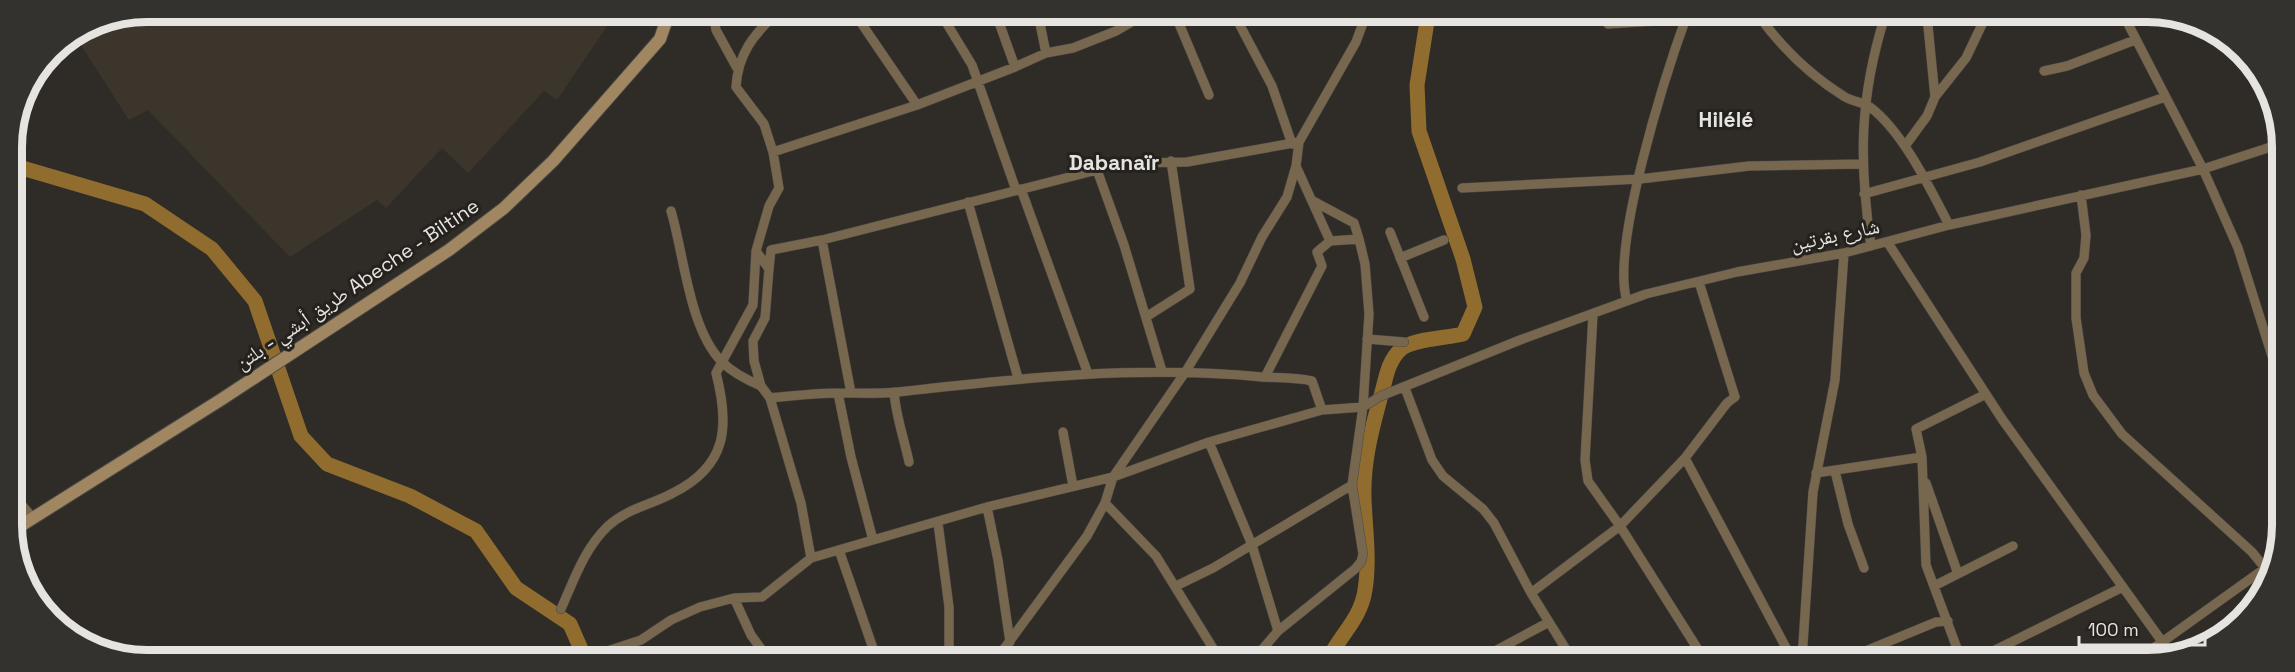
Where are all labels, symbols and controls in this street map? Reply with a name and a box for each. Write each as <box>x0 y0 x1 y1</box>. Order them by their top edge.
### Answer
district label: Hilélé <box>1699 106 1753 133</box>
district label: Dabanaïr <box>1069 149 1159 176</box>
street label: طريق أبشي - بلتن Abeche - Biltine <box>230 192 486 378</box>
street label: شارع بقرتين <box>1788 213 1882 257</box>
scale bar <box>2079 609 2205 647</box>
text: 100 m <box>2088 618 2139 641</box>

